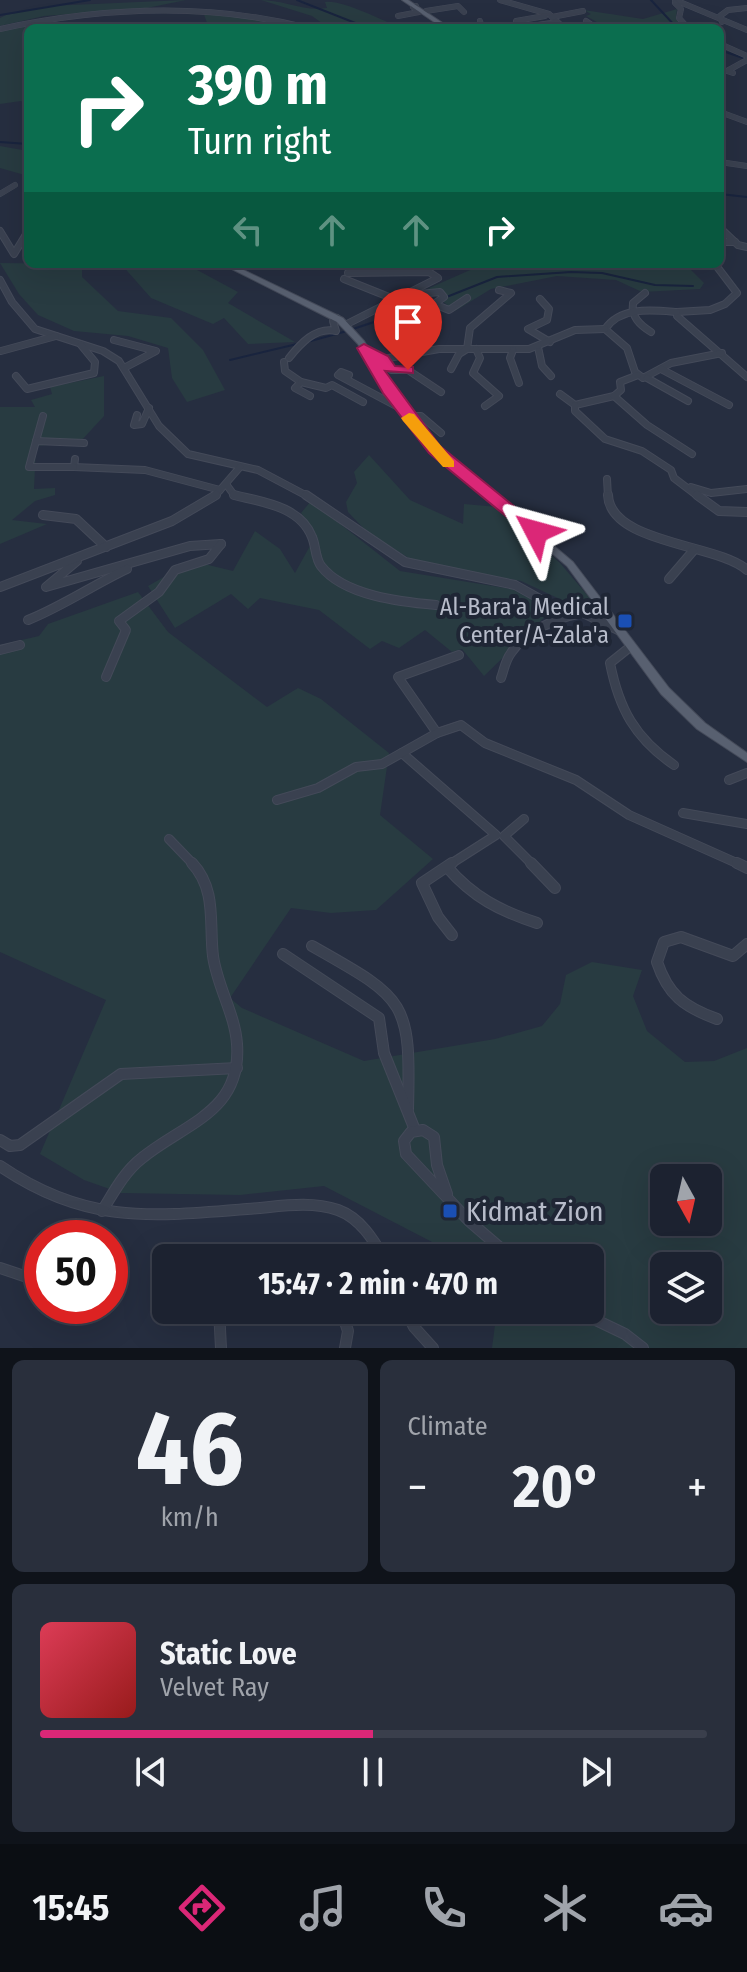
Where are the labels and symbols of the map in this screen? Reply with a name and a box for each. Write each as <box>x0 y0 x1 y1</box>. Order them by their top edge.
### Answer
pin <box>374 288 442 370</box>
position arrow <box>494 490 578 574</box>
place label: Al-Bara'a Medical Center/A-Zala'a <box>440 593 609 649</box>
marker: Al-Bara'a Medical Center/A-Zala'a <box>616 612 634 630</box>
north arrow <box>650 1164 722 1236</box>
place label: Kidmat Zion <box>466 1195 604 1228</box>
marker: Kidmat Zion <box>441 1202 459 1220</box>
speed limit sign: 50 <box>24 1220 128 1324</box>

